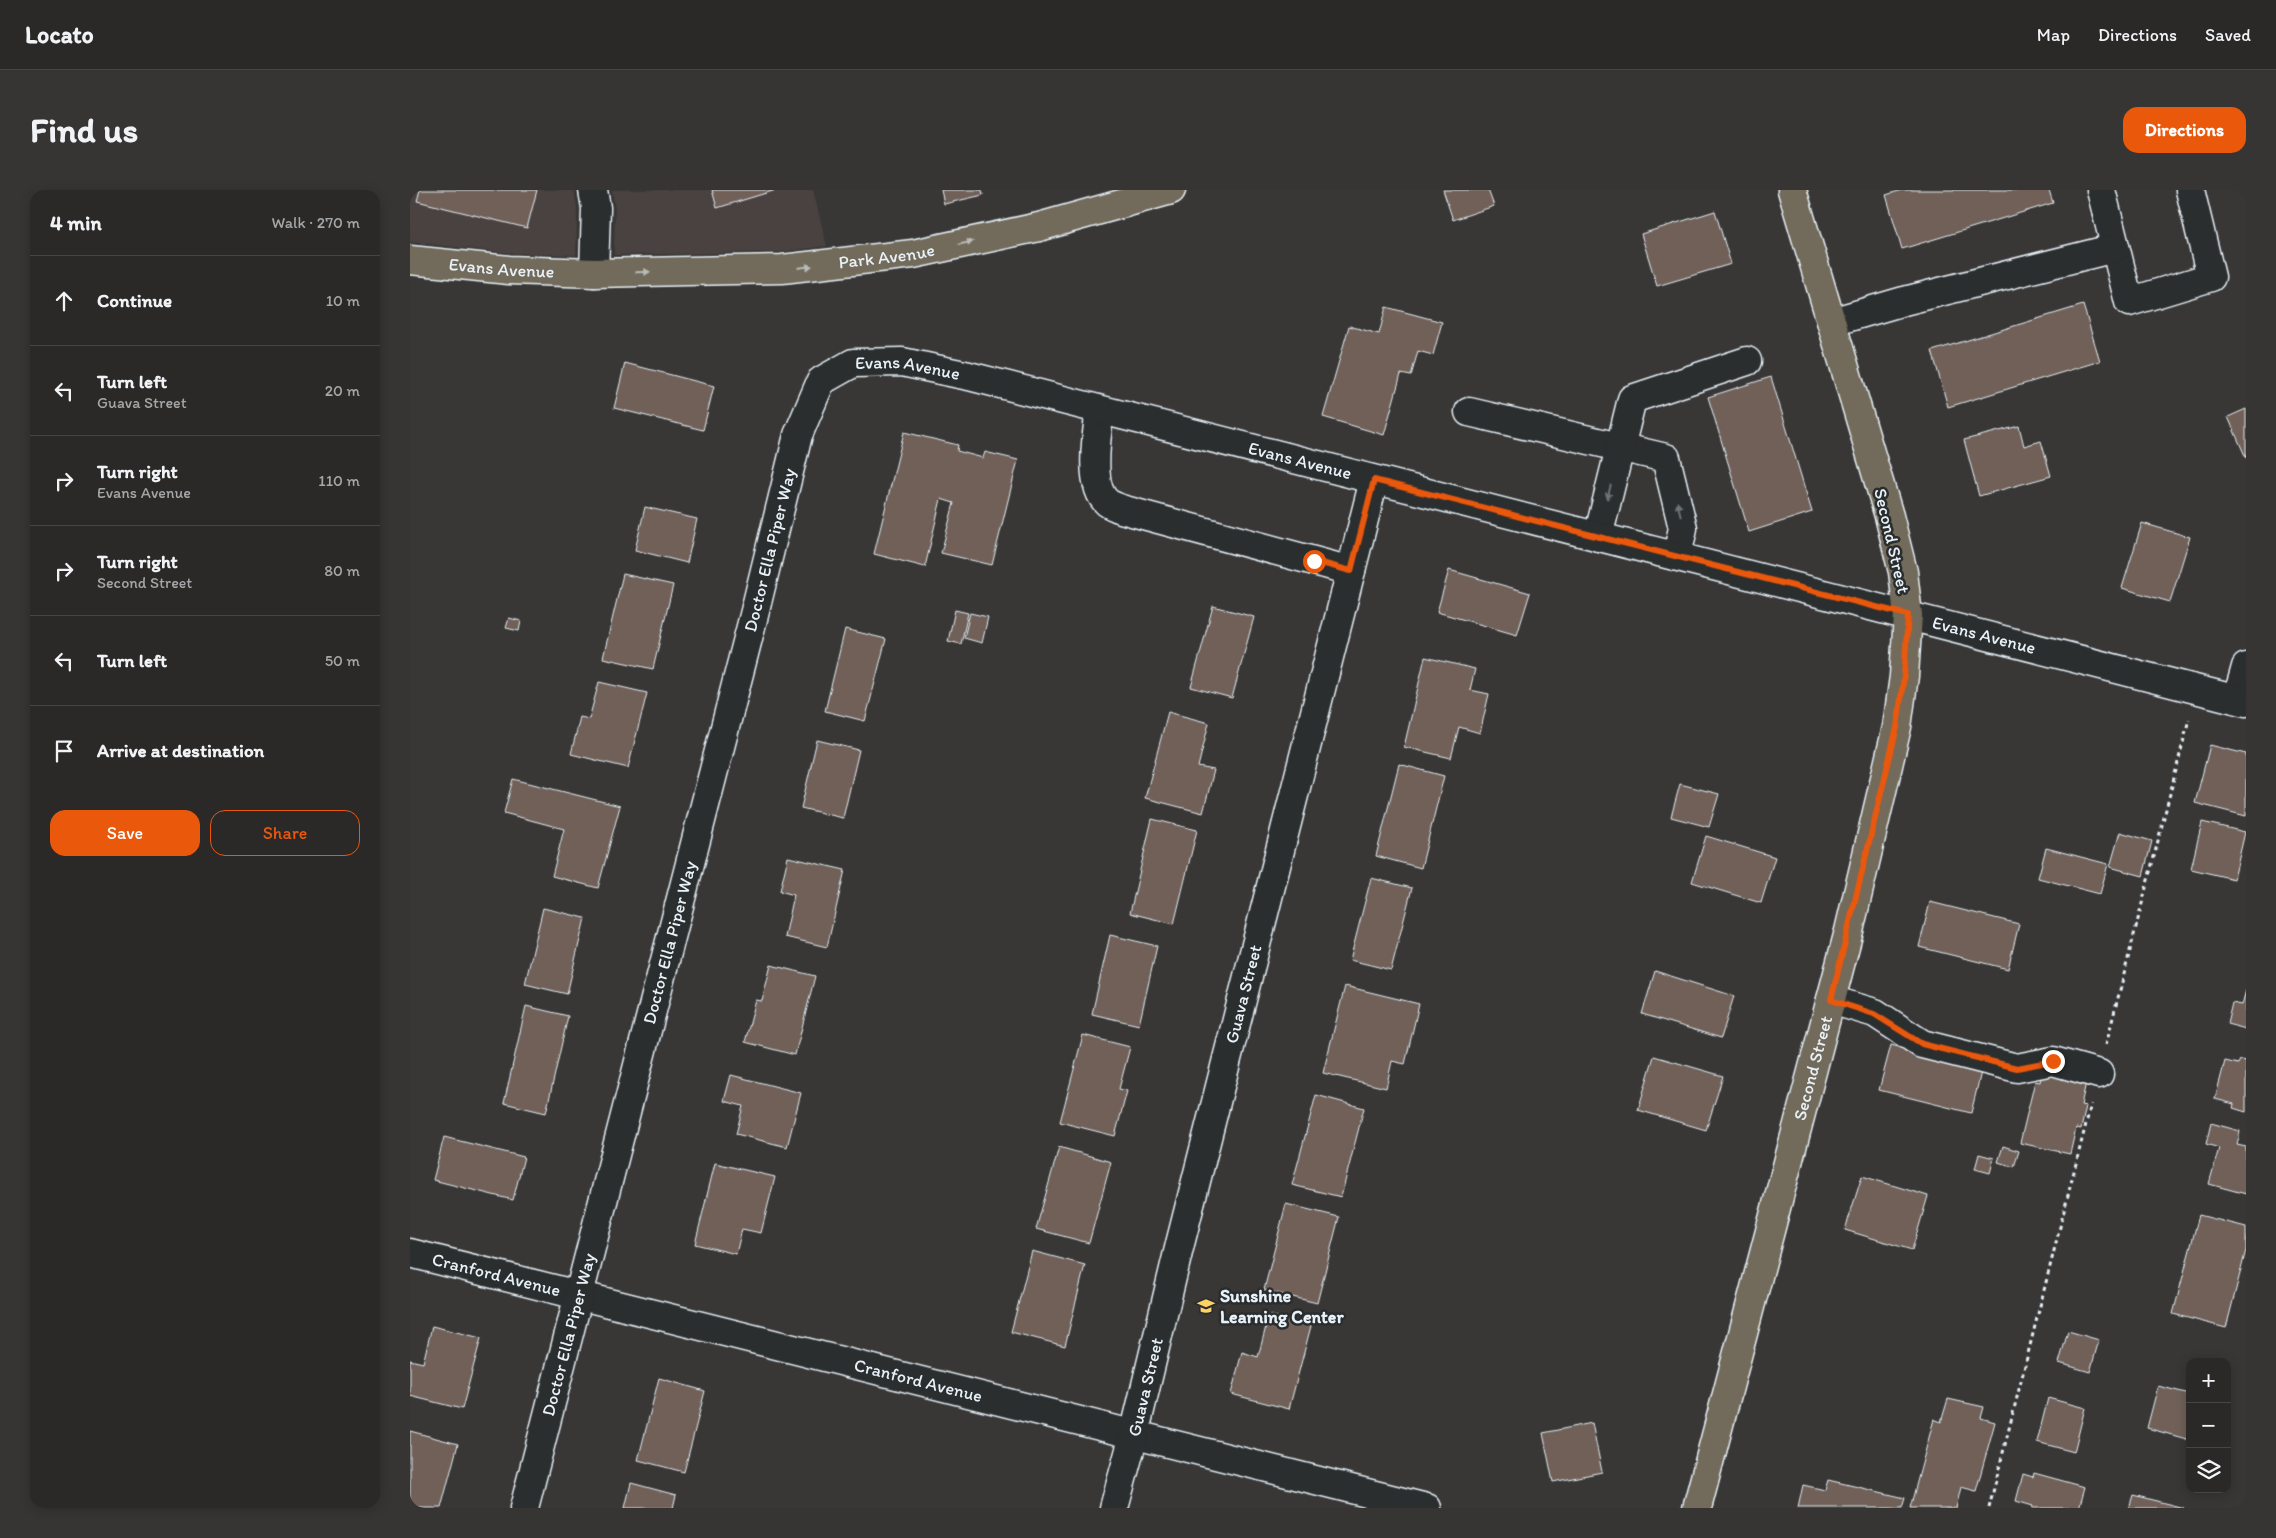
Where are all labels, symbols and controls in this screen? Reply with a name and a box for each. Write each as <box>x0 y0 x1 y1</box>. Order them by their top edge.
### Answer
text: Locato <box>25 20 94 49</box>
text: Map <box>2037 24 2070 46</box>
text: Directions <box>2098 24 2177 46</box>
text: Saved <box>2205 24 2251 46</box>
button: Directions <box>2123 107 2246 153</box>
text: Find us <box>30 109 138 151</box>
text: 4 min <box>50 210 102 235</box>
text: Walk · 270 m <box>272 213 360 232</box>
one-way arrow <box>958 238 974 246</box>
street label: Park Avenue <box>837 239 937 273</box>
street label: Evans Avenue <box>448 253 555 283</box>
one-way arrow <box>798 263 814 271</box>
one-way arrow <box>635 268 651 276</box>
icon: ahead <box>50 287 78 315</box>
text: Continue <box>97 289 172 312</box>
text: 10 m <box>326 291 360 310</box>
street label: Evans Avenue <box>855 351 962 385</box>
text: Turn left <box>97 370 167 393</box>
icon: left <box>50 377 78 405</box>
text: 20 m <box>325 381 360 400</box>
text: Guava Street <box>97 393 187 412</box>
street label: Evans Avenue <box>1246 437 1354 484</box>
text: Turn right <box>97 460 178 483</box>
street label: Doctor Ella Piper Way <box>739 465 801 634</box>
icon: right <box>50 467 78 495</box>
text: 110 m <box>318 471 360 490</box>
text: Evans Avenue <box>97 483 191 502</box>
one-way arrow <box>1605 485 1613 500</box>
street label: Second Street <box>1869 486 1915 596</box>
one-way arrow <box>1674 501 1682 516</box>
text: Turn right <box>97 550 178 573</box>
route start <box>1303 550 1326 573</box>
icon: right <box>50 557 78 585</box>
text: 80 m <box>324 561 360 580</box>
text: Second Street <box>97 573 192 592</box>
street label: Evans Avenue <box>1930 611 2038 659</box>
icon: left <box>50 647 78 675</box>
text: Turn left <box>97 649 167 672</box>
text: 50 m <box>325 651 360 670</box>
icon: arrive <box>50 737 78 765</box>
text: Arrive at destination <box>97 739 264 762</box>
button: Save <box>50 810 200 856</box>
button: Share <box>210 810 360 856</box>
street label: Doctor Ella Piper Way <box>638 858 701 1026</box>
street label: Guava Street <box>1220 942 1267 1046</box>
street label: Second Street <box>1789 1013 1837 1123</box>
route end <box>2042 1050 2065 1073</box>
street label: Cranford Avenue <box>430 1248 563 1301</box>
street label: Doctor Ella Piper Way <box>537 1250 600 1419</box>
place label: Sunshine Learning Center <box>1220 1285 1344 1328</box>
school or university icon: Sunshine Learning Center <box>1196 1296 1216 1316</box>
street label: Guava Street <box>1123 1335 1168 1439</box>
street label: Cranford Avenue <box>852 1354 985 1407</box>
map controls <box>2186 1358 2231 1493</box>
button: + <box>2186 1358 2231 1403</box>
button: − <box>2186 1403 2231 1448</box>
button: layers <box>2186 1448 2231 1493</box>

